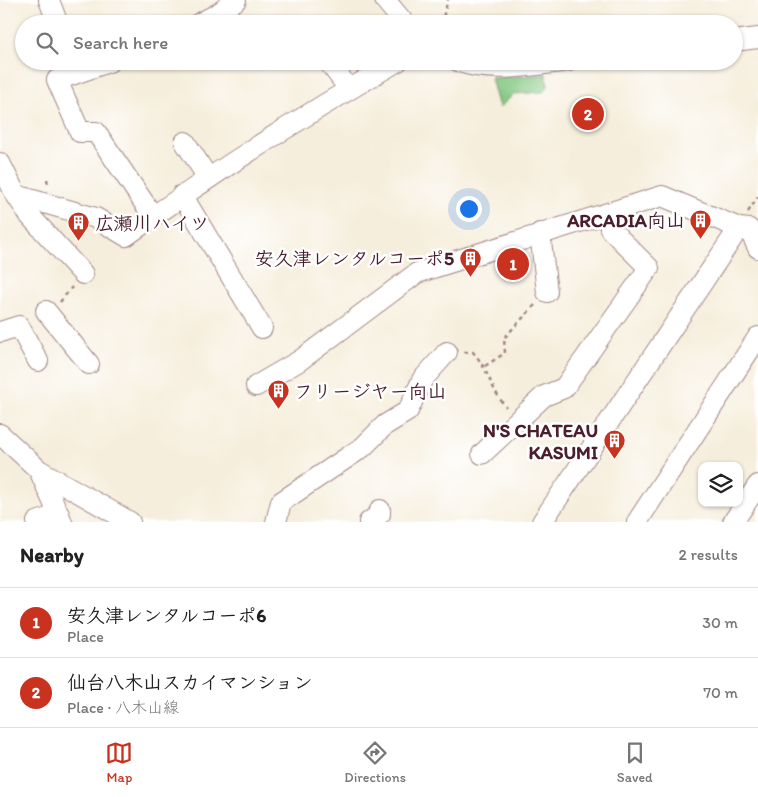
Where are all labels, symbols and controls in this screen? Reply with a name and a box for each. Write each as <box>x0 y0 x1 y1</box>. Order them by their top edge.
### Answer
search box <box>15 15 743 70</box>
icon: search <box>33 29 61 57</box>
text: Search here <box>73 31 168 54</box>
pin: 2 <box>572 95 604 133</box>
your location <box>456 196 482 222</box>
building icon: ARCADIA向山 <box>689 208 713 239</box>
place label: ARCADIA向山 <box>566 209 685 232</box>
building icon: 広瀬川ハイツ <box>67 211 91 242</box>
place label: 広瀬川ハイツ <box>95 212 209 235</box>
pin: 1 <box>497 245 529 283</box>
building icon: 安久津レンタルコーポ5 <box>458 246 482 277</box>
place label: 安久津レンタルコーポ5 <box>255 247 454 270</box>
building icon: フリージヤー向山 <box>266 379 290 410</box>
place label: フリージヤー向山 <box>294 380 446 403</box>
place label: N'S CHATEAU KASUMI <box>483 419 598 464</box>
building icon: N'S CHATEAU KASUMI <box>602 429 626 460</box>
map controls <box>698 462 743 507</box>
button: layers <box>698 462 743 507</box>
text: Nearby <box>20 542 84 567</box>
text: 2 results <box>678 545 738 564</box>
text: 安久津レンタルコーポ6 <box>67 604 266 627</box>
text: 1 <box>32 613 40 632</box>
text: 30 m <box>702 613 738 632</box>
text: Place <box>67 627 104 646</box>
text: 仙台八木山スカイマンション <box>67 671 312 694</box>
text: 2 <box>32 683 40 702</box>
text: 70 m <box>703 683 738 702</box>
text: Place · 八木山線 <box>67 698 179 717</box>
tab: Map <box>105 739 133 786</box>
tab: Directions <box>344 739 406 786</box>
tab: Saved <box>617 739 653 786</box>

